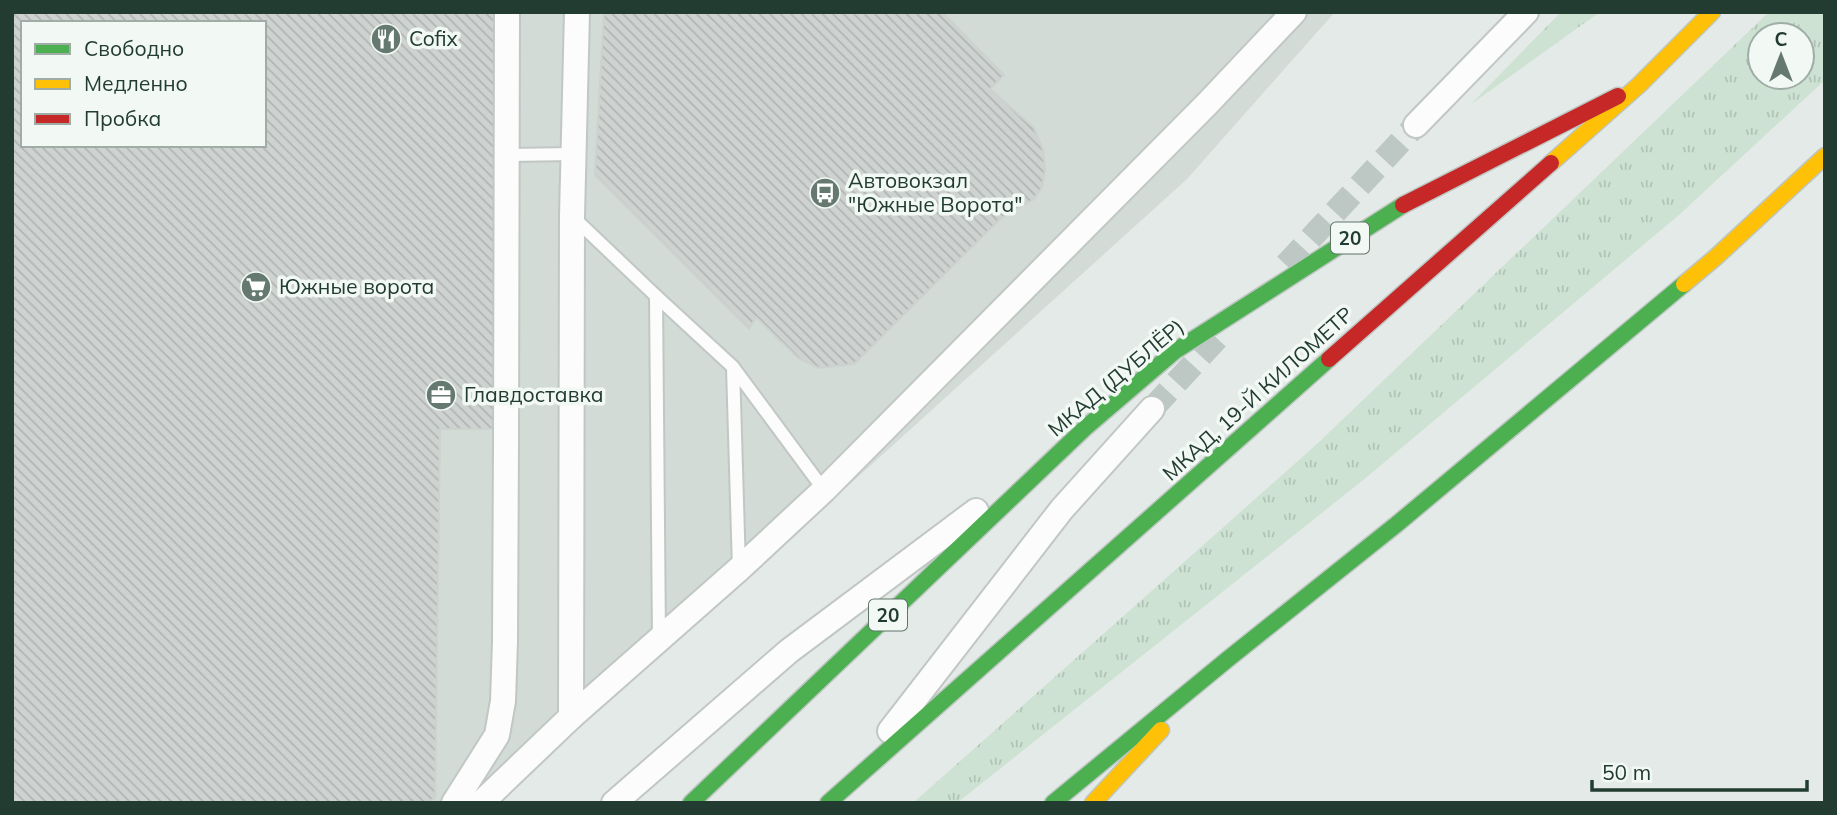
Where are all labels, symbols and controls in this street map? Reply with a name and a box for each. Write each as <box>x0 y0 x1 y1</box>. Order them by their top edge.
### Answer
legend <box>21 21 266 147</box>
north arrow <box>1746 21 1816 91</box>
restaurant icon: Cofix <box>369 22 403 56</box>
place label: Cofix <box>409 25 458 51</box>
text: С <box>1774 27 1788 51</box>
text: Свободно <box>84 35 184 61</box>
text: Медленно <box>84 70 188 96</box>
text: Пробка <box>84 105 161 131</box>
place label: Автовокзал "Южные Ворота" <box>848 167 1022 217</box>
bus stop icon: Автовокзал "Южные Ворота" <box>808 176 842 210</box>
road number: 20 <box>1331 222 1369 254</box>
supermarket icon: Южные ворота <box>239 270 273 304</box>
place label: Южные ворота <box>279 273 434 299</box>
street label: МКАД, 19-Й КИЛОМЕТР <box>1157 301 1358 486</box>
street label: МКАД (ДУБЛЁР) <box>1042 313 1189 442</box>
office icon: Главдоставка <box>424 378 458 412</box>
place label: Главдоставка <box>464 381 604 407</box>
road number: 20 <box>869 600 907 630</box>
scale bar <box>1592 748 1807 792</box>
text: 50 m <box>1602 759 1651 785</box>

